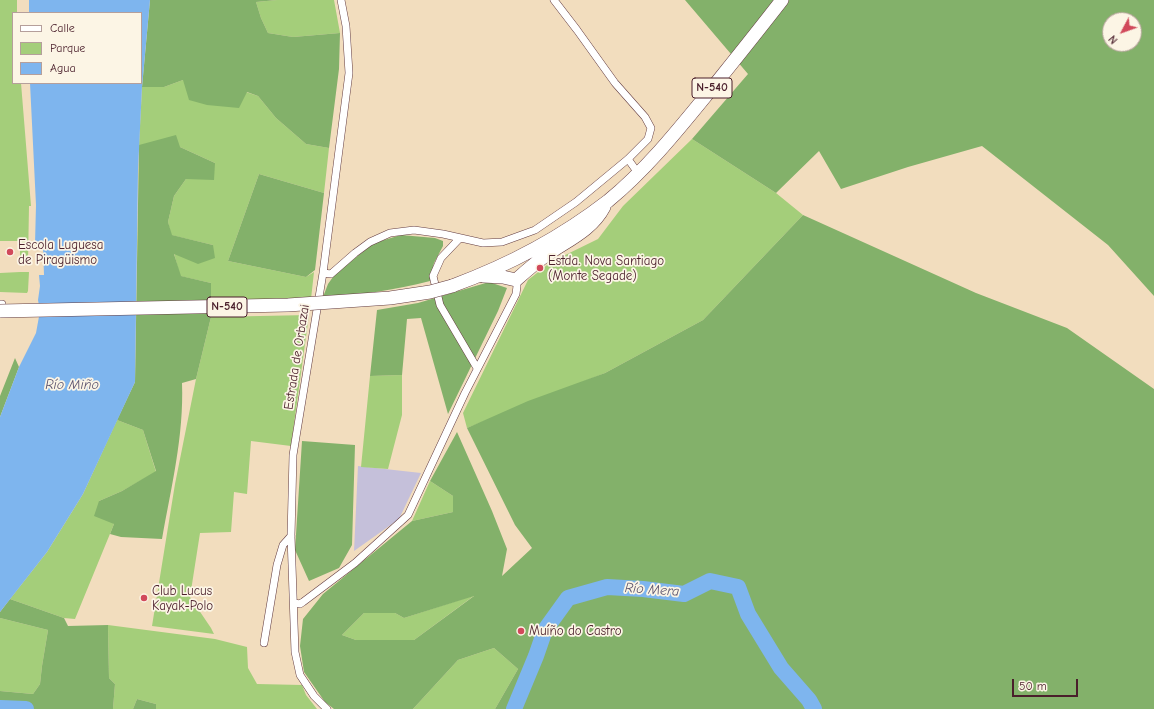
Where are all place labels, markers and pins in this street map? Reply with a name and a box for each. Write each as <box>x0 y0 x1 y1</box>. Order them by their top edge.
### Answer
place label: Escola Luguesa de Piragüismo <box>18 237 103 268</box>
marker: Escola Luguesa de Piragüismo <box>5 247 15 257</box>
place label: Estda. Nova Santiago (Monte Segade) <box>548 253 664 284</box>
marker: Estda. Nova Santiago (Monte Segade) <box>535 263 545 273</box>
place label: Club Lucus Kayak-Polo <box>152 583 213 614</box>
marker: Club Lucus Kayak-Polo <box>139 593 149 603</box>
place label: Muíño do Castro <box>529 623 622 639</box>
marker: Muíño do Castro <box>516 626 526 636</box>

